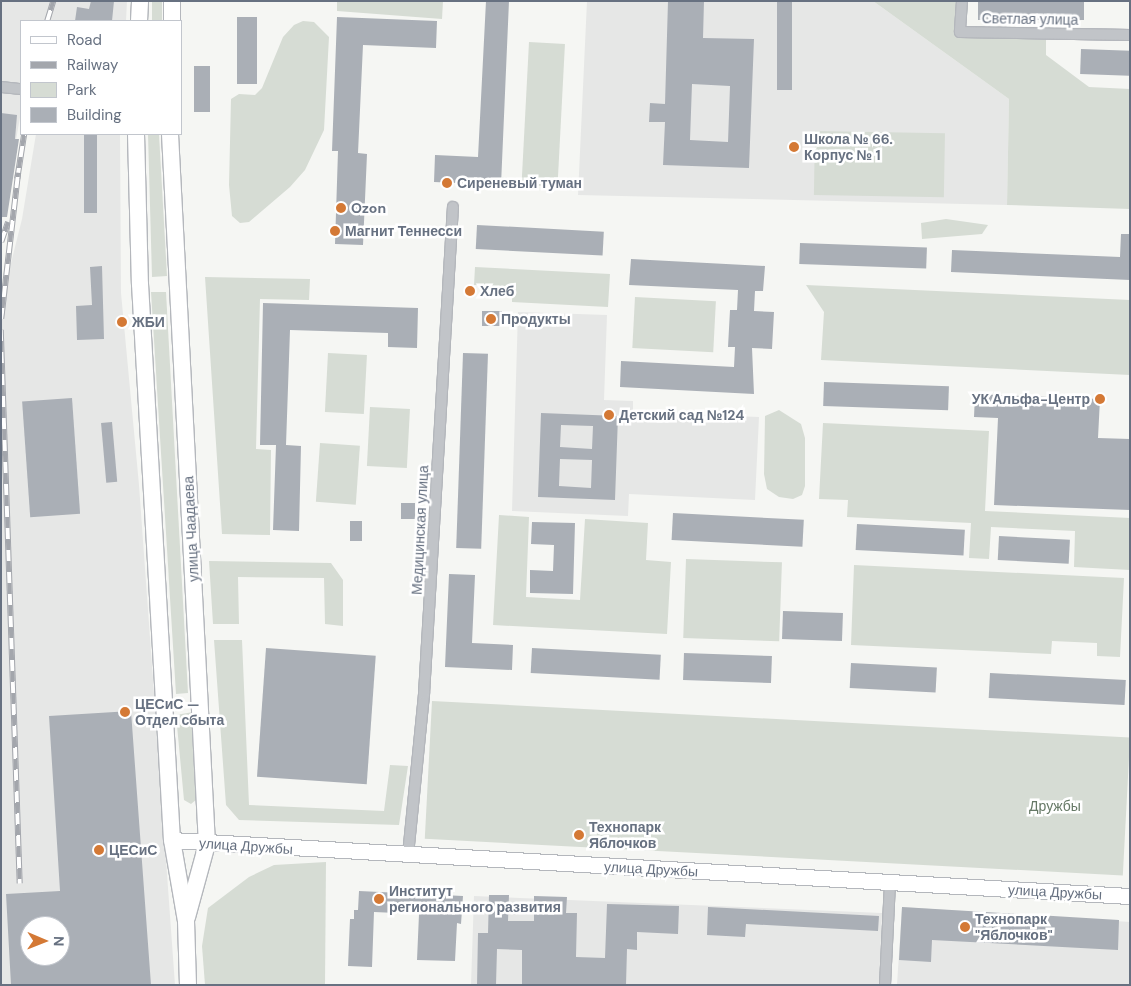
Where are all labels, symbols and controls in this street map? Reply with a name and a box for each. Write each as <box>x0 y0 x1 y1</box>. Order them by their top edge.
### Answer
street label: Светлая улица <box>982 10 1078 28</box>
legend <box>20 20 182 135</box>
text: Road <box>67 30 102 50</box>
text: Railway <box>67 55 118 75</box>
text: Park <box>67 80 97 100</box>
text: Building <box>67 105 122 125</box>
place label: Школа № 66. Корпус № 1 <box>804 131 893 164</box>
marker: Школа № 66. Корпус № 1 <box>788 141 800 153</box>
place label: Сиреневый туман <box>457 175 582 191</box>
marker: Сиреневый туман <box>441 177 453 189</box>
place label: Ozon <box>351 200 386 216</box>
marker: Ozon <box>335 202 347 214</box>
place label: Магнит Теннесси <box>345 223 462 239</box>
marker: Магнит Теннесси <box>329 225 341 237</box>
place label: Хлеб <box>480 283 514 299</box>
marker: Хлеб <box>464 285 476 297</box>
place label: Продукты <box>501 311 571 327</box>
marker: Продукты <box>485 313 497 325</box>
place label: ЖБИ <box>132 314 165 330</box>
marker: ЖБИ <box>116 316 128 328</box>
place label: УК Альфа-Центр <box>972 391 1090 407</box>
marker: УК Альфа-Центр <box>1094 393 1106 405</box>
place label: Детский сад №124 <box>619 407 744 423</box>
marker: Детский сад №124 <box>603 409 615 421</box>
street label: Медицинская улица <box>408 465 432 595</box>
street label: улица Чаадаева <box>180 476 202 582</box>
place label: ЦЕСиС — Отдел сбыта <box>135 696 224 729</box>
marker: ЦЕСиС — Отдел сбыта <box>119 706 131 718</box>
park label: Дружбы <box>1029 798 1081 814</box>
place label: Технопарк Яблочков <box>589 819 661 852</box>
marker: Технопарк Яблочков <box>573 829 585 841</box>
street label: улица Дружбы <box>198 834 294 858</box>
place label: ЦЕСиС <box>109 842 157 858</box>
marker: ЦЕСиС <box>93 844 105 856</box>
street label: улица Дружбы <box>604 858 698 880</box>
street label: улица Дружбы <box>1008 881 1102 903</box>
place label: Институт регионального развития <box>389 883 561 916</box>
marker: Институт регионального развития <box>373 893 385 905</box>
place label: Технопарк "Яблочков" <box>975 911 1053 944</box>
north arrow <box>20 916 70 966</box>
marker: Технопарк "Яблочков" <box>959 921 971 933</box>
text: N <box>50 936 68 947</box>

